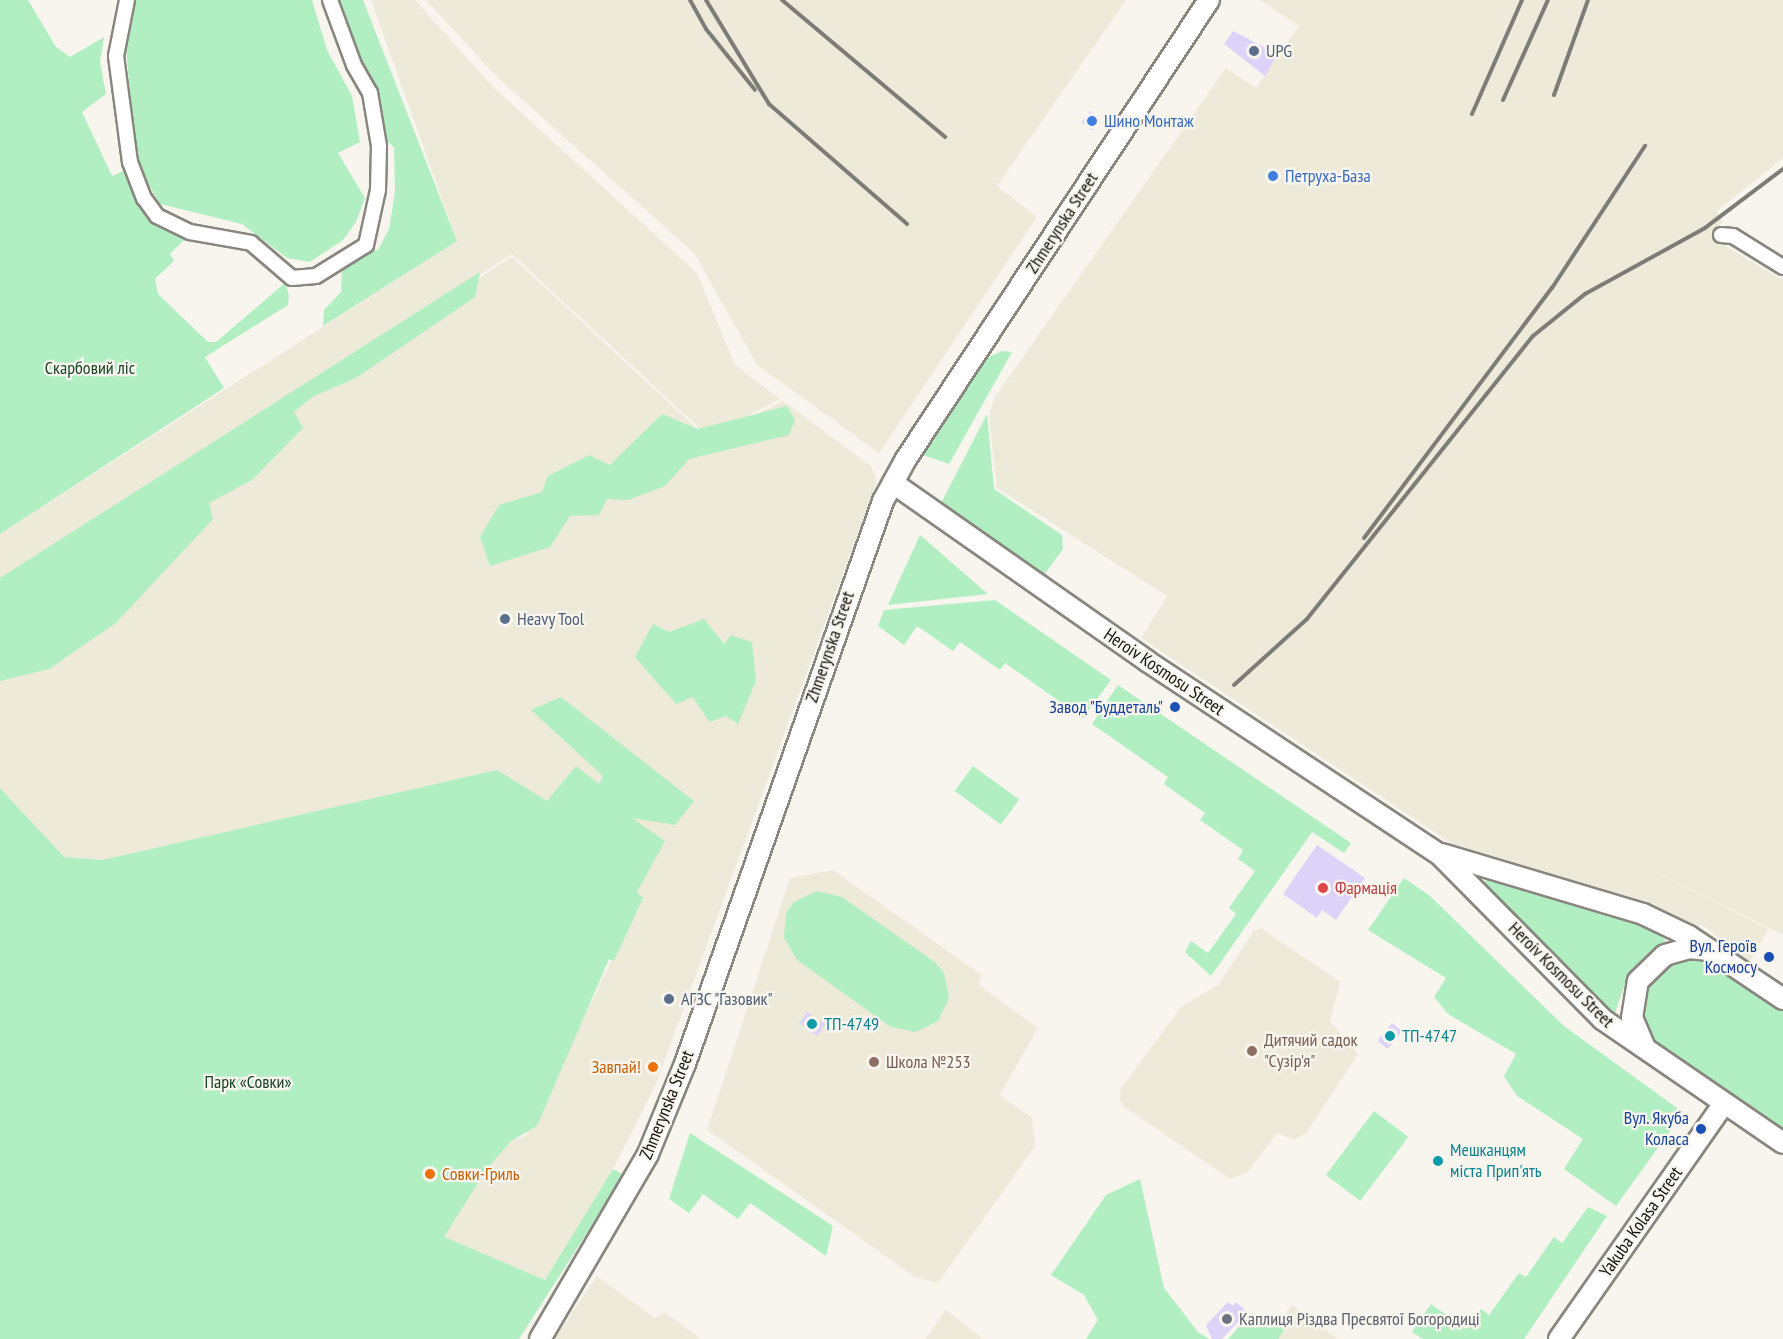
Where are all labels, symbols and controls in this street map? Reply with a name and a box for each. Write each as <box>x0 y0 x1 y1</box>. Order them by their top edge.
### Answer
place label: UPG <box>1266 40 1292 62</box>
marker: UPG <box>1247 44 1261 58</box>
place label: Шино Монтаж <box>1104 110 1194 132</box>
marker: Шино Монтаж <box>1085 114 1099 128</box>
place label: Петруха-База <box>1285 165 1371 187</box>
street label: Zhmerynska Street <box>1021 169 1103 277</box>
marker: Петруха-База <box>1266 169 1280 183</box>
park label: Скарбовий ліс <box>45 357 135 379</box>
street label: Zhmerynska Street <box>801 589 859 705</box>
place label: Heavy Tool <box>517 608 585 630</box>
marker: Heavy Tool <box>498 612 512 626</box>
street label: Heroiv Kosmosu Street <box>1100 624 1228 720</box>
place label: Завод "Буддеталь" <box>1048 696 1163 718</box>
marker: Завод "Буддеталь" <box>1168 700 1182 714</box>
place label: Фармація <box>1335 877 1397 899</box>
marker: Фармація <box>1316 881 1330 895</box>
street label: Heroiv Kosmosu Street <box>1504 918 1618 1032</box>
place label: Вул. Героїв Космосу <box>1688 936 1757 978</box>
marker: Вул. Героїв Космосу <box>1762 950 1776 964</box>
place label: АГЗС "Газовик" <box>681 988 774 1010</box>
marker: АГЗС "Газовик" <box>662 992 676 1006</box>
place label: ТП-4749 <box>824 1013 879 1035</box>
marker: ТП-4749 <box>805 1017 819 1031</box>
place label: ТП-4747 <box>1402 1025 1457 1047</box>
marker: ТП-4747 <box>1383 1029 1397 1043</box>
place label: Дитячий садок "Сузір'я" <box>1264 1030 1357 1072</box>
marker: Дитячий садок "Сузір'я" <box>1245 1044 1259 1058</box>
street label: Zhmerynska Street <box>635 1047 699 1163</box>
place label: Школа №253 <box>886 1051 971 1073</box>
marker: Школа №253 <box>867 1055 881 1069</box>
place label: Завпай! <box>591 1056 641 1078</box>
marker: Завпай! <box>646 1060 660 1074</box>
park label: Парк «Совки» <box>205 1071 291 1093</box>
place label: Вул. Якуба Коласа <box>1623 1108 1689 1150</box>
marker: Вул. Якуба Коласа <box>1694 1122 1708 1136</box>
place label: Мешканцям міста Прип'ять <box>1450 1140 1541 1182</box>
marker: Мешканцям міста Прип'ять <box>1431 1154 1445 1168</box>
place label: Совки-Гриль <box>442 1163 520 1185</box>
street label: Yakuba Kolasa Street <box>1595 1163 1687 1281</box>
marker: Совки-Гриль <box>423 1167 437 1181</box>
place label: Каплиця Різдва Пресвятої Богородиці <box>1239 1308 1480 1330</box>
marker: Каплиця Різдва Пресвятої Богородиці <box>1220 1312 1234 1326</box>

